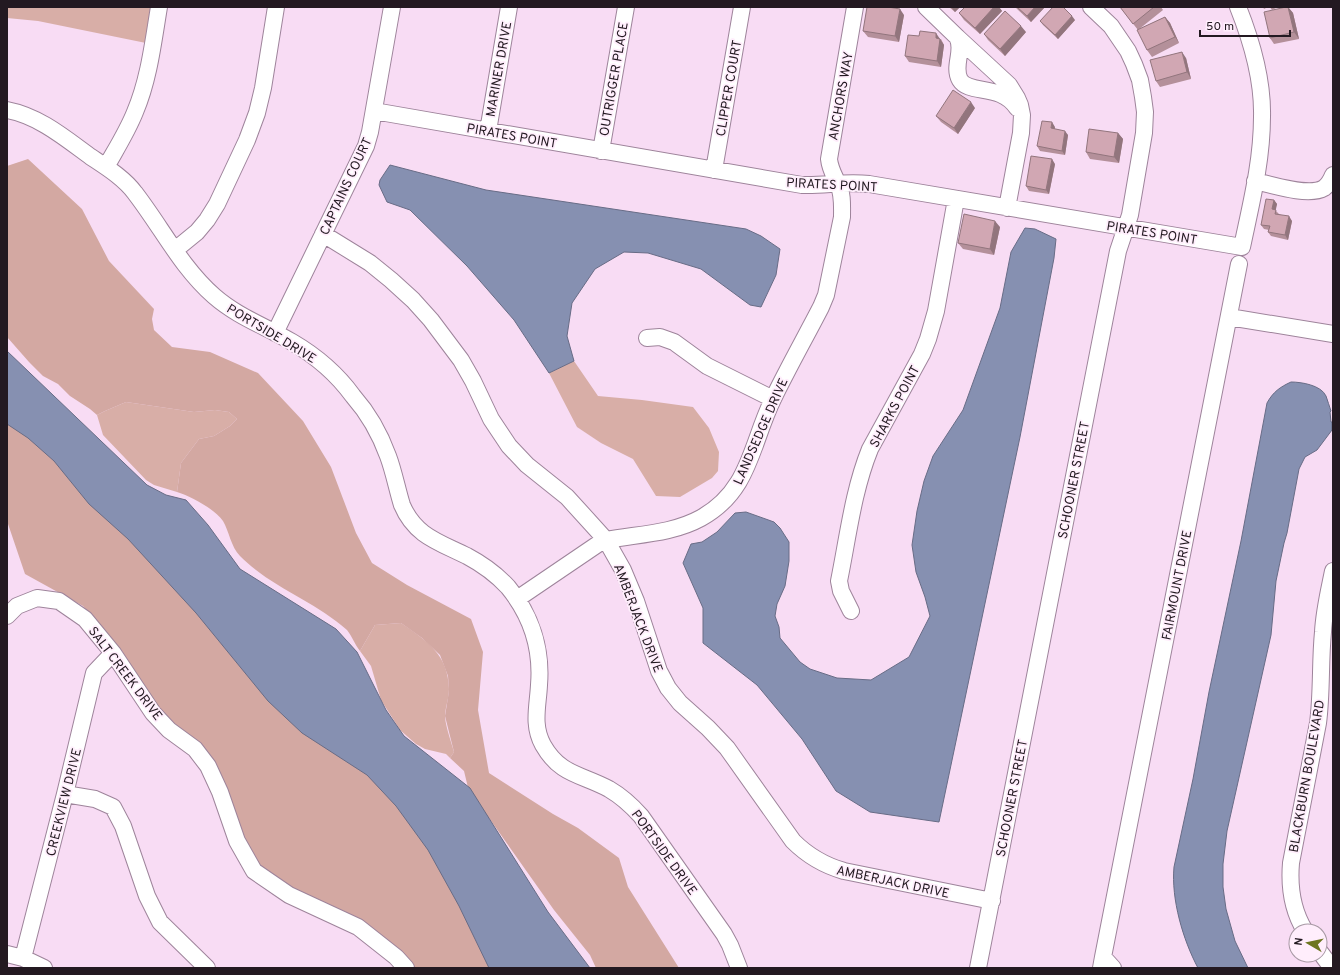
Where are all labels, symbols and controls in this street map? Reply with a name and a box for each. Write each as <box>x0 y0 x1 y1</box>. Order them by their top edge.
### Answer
scale bar <box>1200 12 1290 38</box>
text: 50 m <box>1206 19 1234 35</box>
street label: MARINER DRIVE <box>484 20 516 118</box>
street label: OUTRIGGER PLACE <box>597 21 633 138</box>
street label: CLIPPER COURT <box>714 39 746 138</box>
street label: ANCHORS WAY <box>826 51 858 142</box>
street label: PIRATES POINT <box>465 121 558 153</box>
street label: CAPTAINS COURT <box>317 136 376 238</box>
street label: PIRATES POINT <box>786 176 878 196</box>
street label: PIRATES POINT <box>1105 219 1198 249</box>
street label: PORTSIDE DRIVE <box>223 302 319 368</box>
street label: SHARKS POINT <box>867 363 924 451</box>
street label: LANDSEDGE DRIVE <box>731 376 793 488</box>
street label: SCHOONER STREET <box>1056 420 1094 540</box>
street label: FAIRMOUNT DRIVE <box>1159 529 1196 642</box>
street label: AMBERJACK DRIVE <box>609 562 665 675</box>
street label: SALT CREEK DRIVE <box>84 624 165 724</box>
street label: BLACKBURN BOULEVARD <box>1287 699 1329 854</box>
street label: SCHOONER STREET <box>994 738 1032 858</box>
street label: CREEKVIEW DRIVE <box>44 747 86 858</box>
street label: PORTSIDE DRIVE <box>627 807 700 899</box>
street label: AMBERJACK DRIVE <box>835 863 951 903</box>
north arrow <box>1288 923 1328 963</box>
text: N <box>1292 937 1307 947</box>

